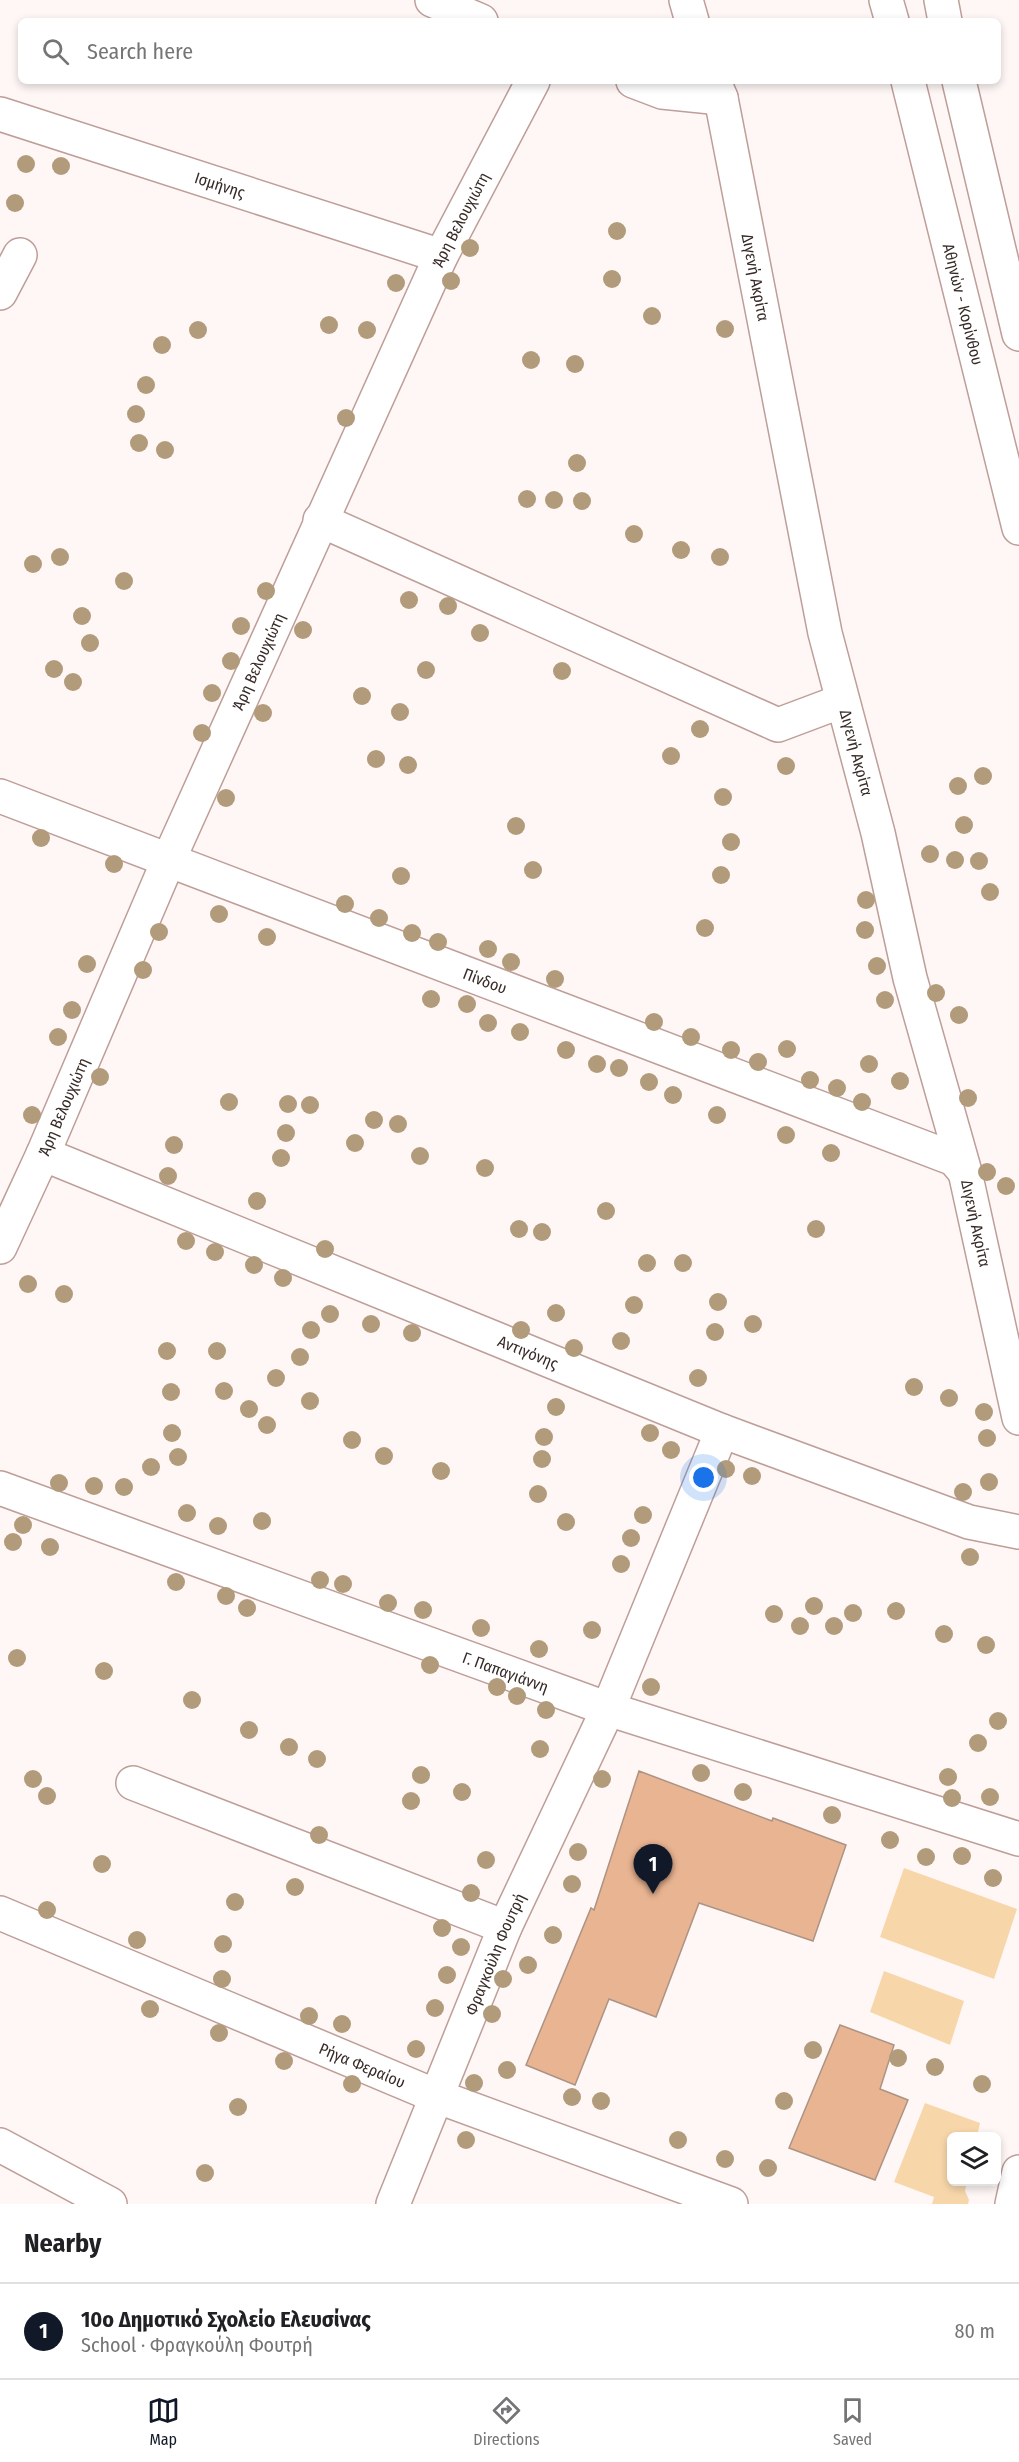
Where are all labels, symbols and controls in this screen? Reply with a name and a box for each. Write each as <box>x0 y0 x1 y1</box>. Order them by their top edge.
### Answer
search box <box>18 18 1001 84</box>
icon: search <box>39 35 72 68</box>
text: Search here <box>87 38 193 65</box>
street label: Ισμήνης <box>192 168 248 202</box>
street label: Άρη Βελουχιώτη <box>428 169 493 270</box>
street label: Διγενή Ακρίτα <box>738 232 774 323</box>
street label: Αθηνών - Κορίνθου <box>939 242 988 367</box>
street label: Άρη Βελουχιώτη <box>228 610 288 713</box>
street label: Διγενή Ακρίτα <box>836 707 877 798</box>
street label: Πίνδου <box>460 964 510 998</box>
street label: Άρη Βελουχιώτη <box>34 1055 93 1159</box>
street label: Διγενή Ακρίτα <box>957 1178 995 1269</box>
street label: Αντιγόνης <box>495 1331 561 1373</box>
your location <box>689 1463 718 1492</box>
street label: Γ. Παπαγιάννη <box>460 1647 551 1696</box>
pin: 1 <box>634 1844 672 1894</box>
street label: Φραγκούλη Φουτρή <box>461 1890 529 2018</box>
street label: Ρήγα Φεραίου <box>316 2039 408 2092</box>
map controls <box>947 2132 1001 2186</box>
button: layers <box>947 2132 1001 2186</box>
text: Nearby <box>24 2228 101 2259</box>
text: 10ο Δημοτικό Σχολείο Ελευσίνας <box>81 2306 371 2333</box>
text: 1 <box>39 2319 48 2343</box>
text: 80 m <box>955 2319 995 2343</box>
text: School · Φραγκούλη Φουτρή <box>81 2333 313 2357</box>
tab: Map <box>147 2394 180 2449</box>
tab: Directions <box>473 2394 540 2449</box>
tab: Saved <box>833 2394 872 2449</box>

